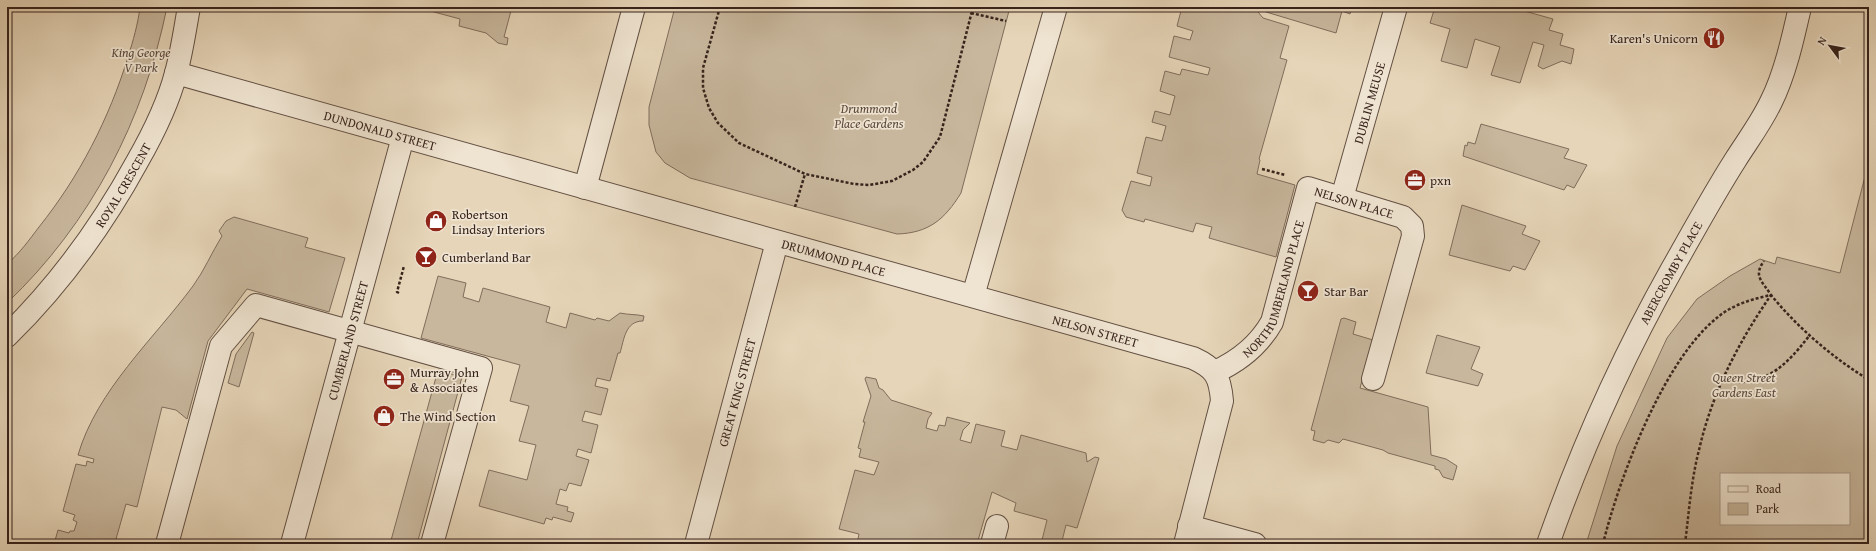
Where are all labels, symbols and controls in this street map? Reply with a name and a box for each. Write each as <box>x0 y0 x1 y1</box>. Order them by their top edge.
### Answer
restaurant icon: Karen's Unicorn <box>1701 25 1727 51</box>
north arrow <box>1810 26 1850 66</box>
place label: Karen's Unicorn <box>1610 29 1699 48</box>
text: N <box>1813 33 1831 48</box>
park label: King George V Park <box>110 43 171 77</box>
street label: DUBLIN MEUSE <box>1349 59 1390 146</box>
park label: Drummond Place Gardens <box>834 99 904 133</box>
street label: DUNDONALD STREET <box>322 106 439 156</box>
street label: ROYAL CRESCENT <box>91 139 156 232</box>
office icon: pxn <box>1402 167 1428 193</box>
place label: pxn <box>1430 171 1452 190</box>
street label: NELSON PLACE <box>1312 182 1396 224</box>
place label: Robertson Lindsay Interiors <box>452 205 545 239</box>
shop icon: Robertson Lindsay Interiors <box>423 208 449 234</box>
street label: NORTHUMBERLAND PLACE <box>1238 218 1309 362</box>
street label: ABERCROMBY PLACE <box>1635 218 1707 328</box>
street label: DRUMMOND PLACE <box>779 234 888 282</box>
bar icon: Cumberland Bar <box>413 244 439 270</box>
place label: Cumberland Bar <box>442 248 531 267</box>
street label: CUMBERLAND STREET <box>323 278 374 402</box>
bar icon: Star Bar <box>1295 278 1321 304</box>
place label: Star Bar <box>1324 282 1369 301</box>
street label: NELSON STREET <box>1050 310 1141 352</box>
street label: GREAT KING STREET <box>714 336 761 449</box>
place label: Murray John & Associates <box>410 363 480 397</box>
office icon: Murray John & Associates <box>381 366 407 392</box>
park label: Queen Street Gardens East <box>1712 368 1777 402</box>
shop icon: The Wind Section <box>371 403 397 429</box>
place label: The Wind Section <box>400 407 496 426</box>
legend <box>1720 473 1850 525</box>
text: Road <box>1756 480 1782 497</box>
text: Park <box>1756 500 1780 517</box>

